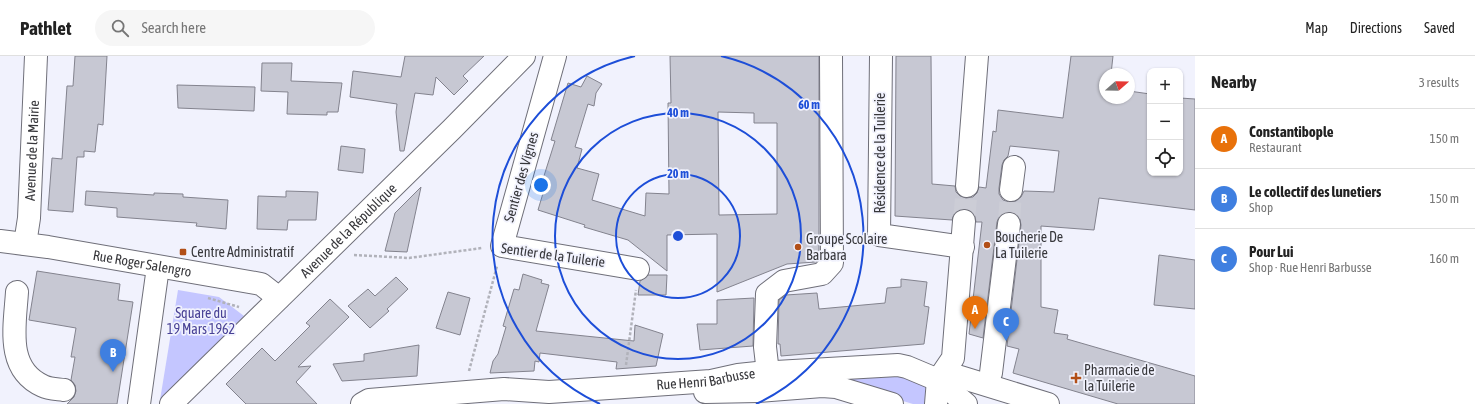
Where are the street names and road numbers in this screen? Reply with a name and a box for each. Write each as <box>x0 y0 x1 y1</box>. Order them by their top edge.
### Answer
street label: Résidence de la Tuilerie <box>872 93 888 213</box>
street label: Avenue de la Mairie <box>22 100 42 201</box>
street label: Sentier des Vignes <box>501 130 541 224</box>
street label: Avenue de la République <box>297 180 400 281</box>
street label: Sentier de la Tuilerie <box>500 240 606 270</box>
street label: Rue Roger Salengro <box>92 247 193 280</box>
street label: Rue Henri Barbusse <box>656 365 756 393</box>

